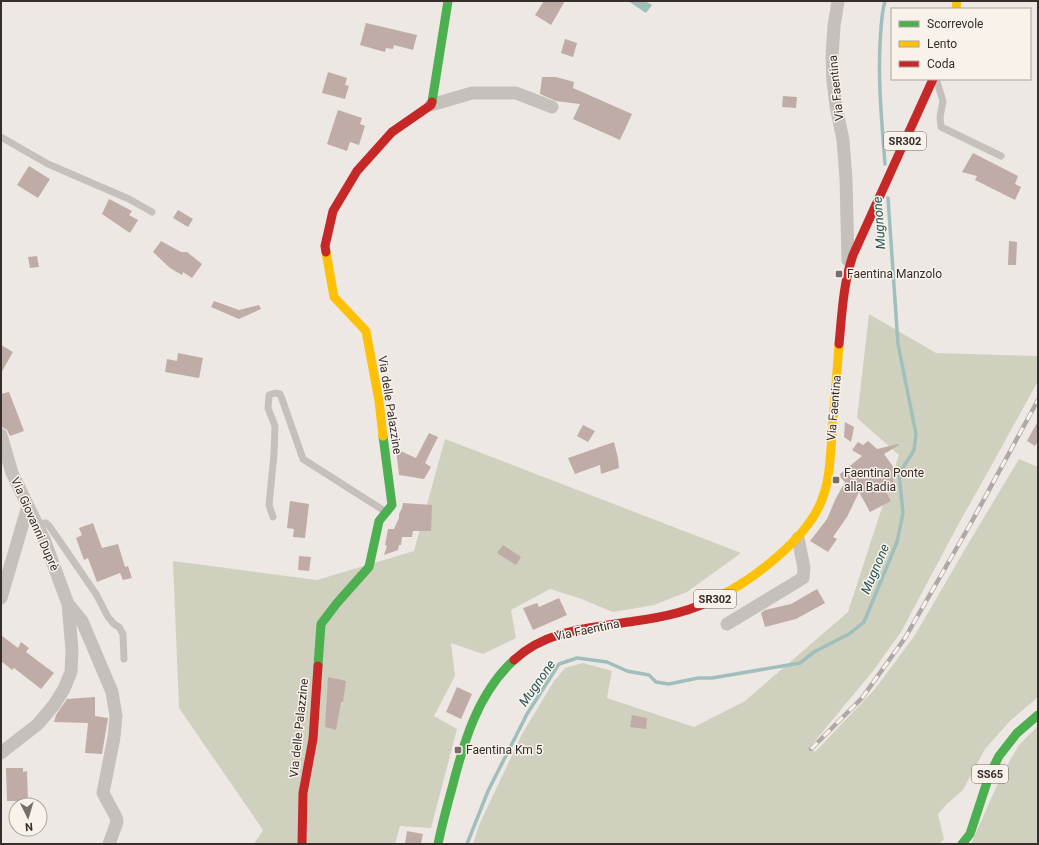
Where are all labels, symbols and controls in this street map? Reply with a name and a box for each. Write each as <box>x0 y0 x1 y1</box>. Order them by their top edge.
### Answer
legend <box>891 8 1031 80</box>
text: Scorrevole <box>927 17 983 31</box>
text: Lento <box>927 37 957 51</box>
street label: Via Faentina <box>826 54 846 122</box>
text: Coda <box>927 57 955 71</box>
road number: SR302 <box>884 132 926 150</box>
water label: Mugnone <box>870 196 888 250</box>
place label: Faentina Manzolo <box>847 267 942 281</box>
marker: Faentina Manzolo <box>834 269 844 279</box>
street label: Via delle Palazzine <box>375 355 405 455</box>
street label: Via Faentina <box>824 375 844 441</box>
place label: Faentina Ponte alla Badia <box>844 466 924 494</box>
street label: Via Giovanni Duprè <box>8 475 62 573</box>
marker: Faentina Ponte alla Badia <box>831 475 841 485</box>
water label: Mugnone <box>858 541 892 596</box>
road number: SR302 <box>694 590 736 608</box>
street label: Via Faentina <box>553 616 621 644</box>
water label: Mugnone <box>516 657 558 709</box>
street label: Via delle Palazzine <box>287 678 311 778</box>
place label: Faentina Km 5 <box>466 743 543 757</box>
marker: Faentina Km 5 <box>453 745 463 755</box>
road number: SS65 <box>972 765 1008 783</box>
north arrow <box>8 797 48 837</box>
text: N <box>24 820 33 833</box>

